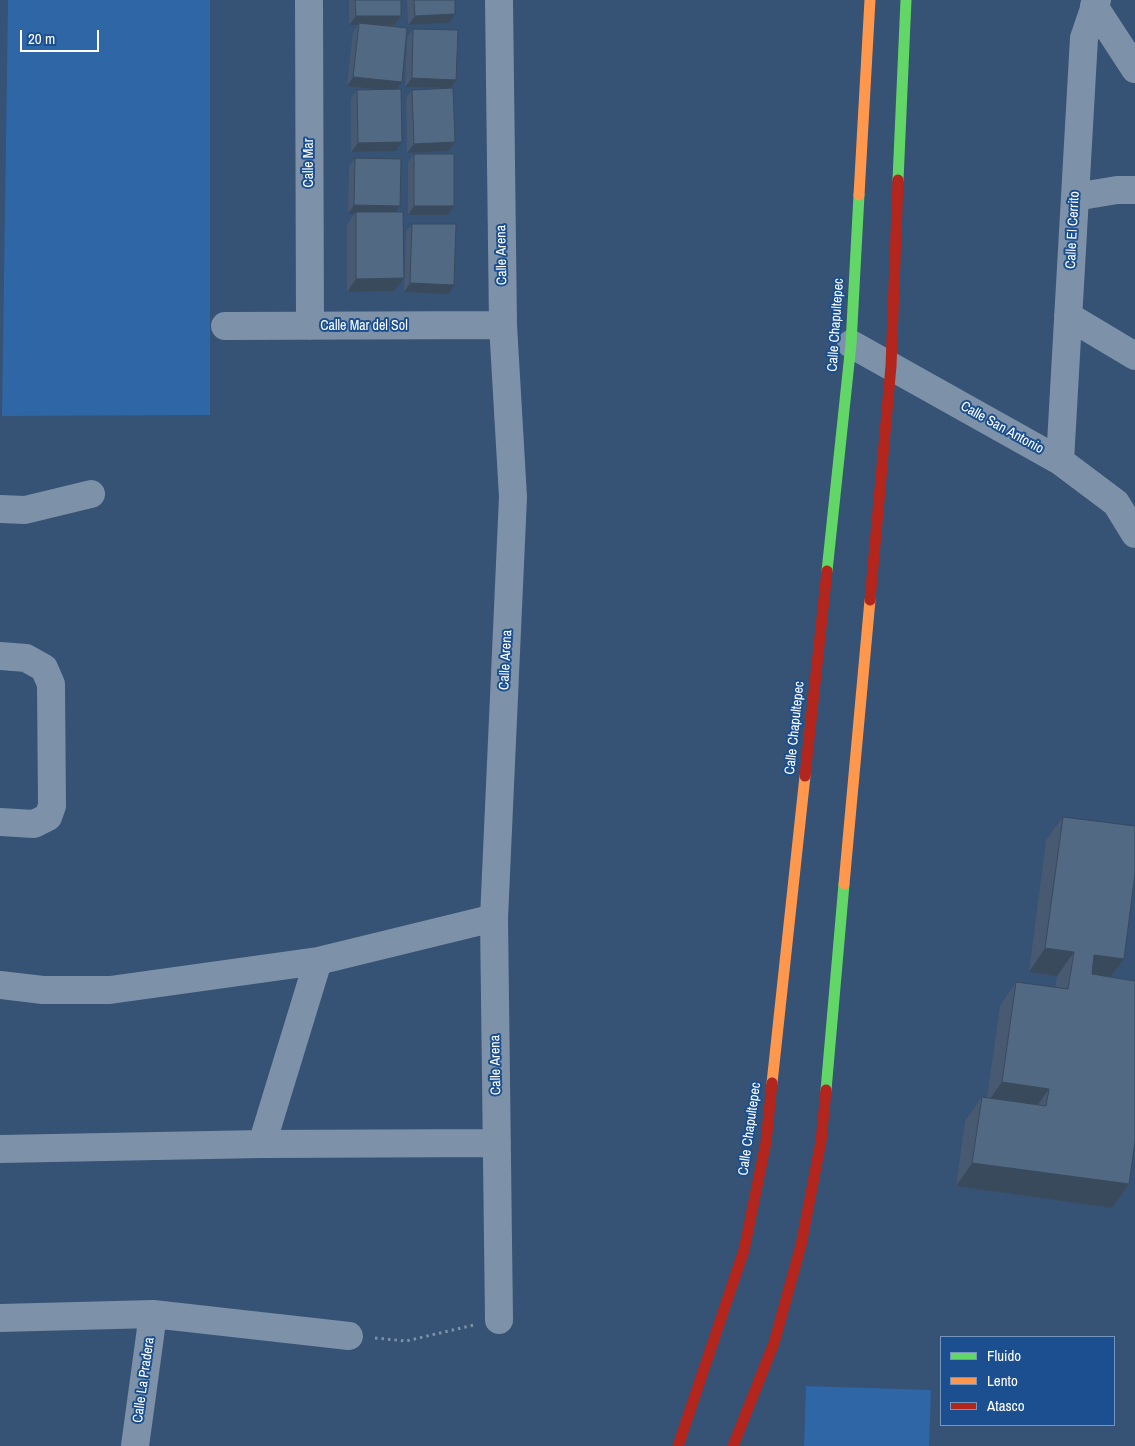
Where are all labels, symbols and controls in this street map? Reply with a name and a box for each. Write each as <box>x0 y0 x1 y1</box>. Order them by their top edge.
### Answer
scale bar <box>22 20 101 52</box>
text: 20 m <box>28 28 55 49</box>
street label: Calle Mar <box>301 138 317 188</box>
street label: Calle El Cerrito <box>1063 191 1083 269</box>
street label: Calle Arena <box>493 225 511 285</box>
street label: Calle Chapultepec <box>824 278 848 372</box>
street label: Calle Mar del Sol <box>320 318 408 334</box>
street label: Calle San Antonio <box>957 398 1047 458</box>
street label: Calle Arena <box>496 630 516 690</box>
street label: Calle Chapultepec <box>782 680 808 776</box>
street label: Calle Arena <box>487 1035 505 1095</box>
street label: Calle Chapultepec <box>735 1081 765 1177</box>
street label: Calle La Pradera <box>130 1336 158 1424</box>
legend <box>940 1336 1115 1426</box>
text: Fluido <box>987 1345 1021 1366</box>
text: Lento <box>987 1370 1018 1391</box>
text: Atasco <box>987 1395 1025 1416</box>

